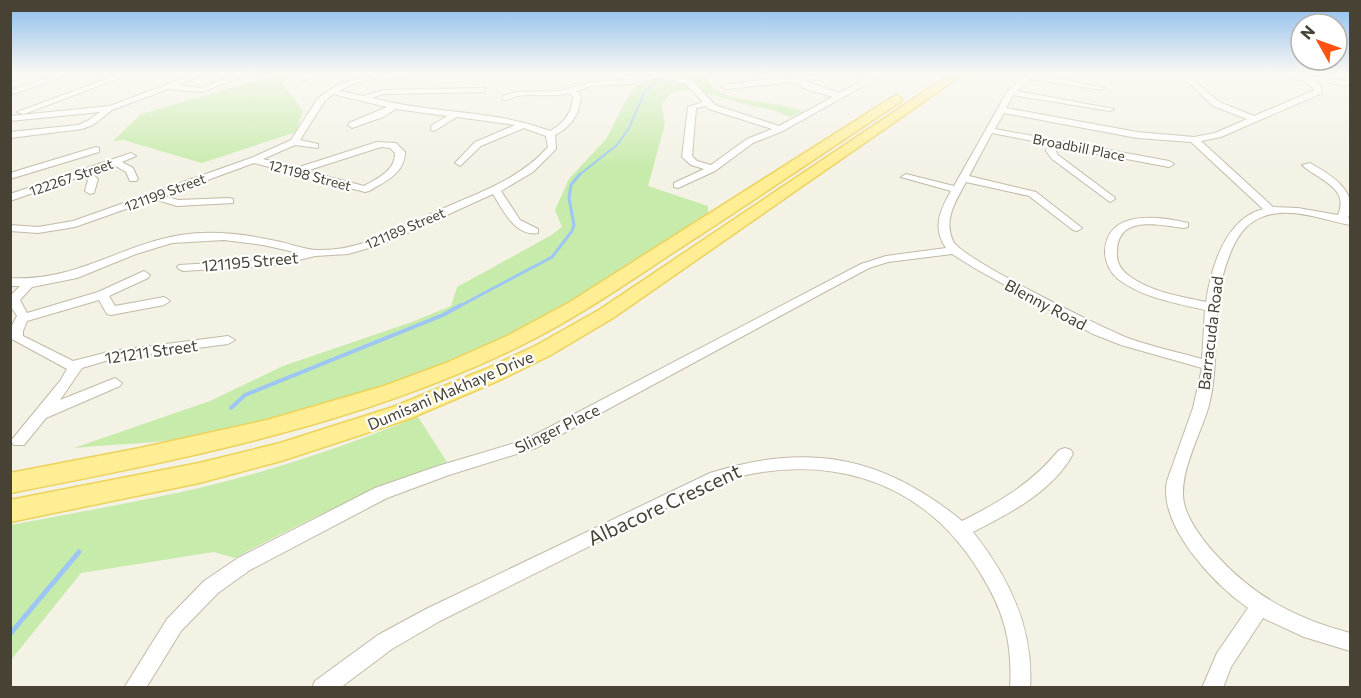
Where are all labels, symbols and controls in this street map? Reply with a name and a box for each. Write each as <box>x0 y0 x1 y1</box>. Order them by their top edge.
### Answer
north arrow <box>1289 12 1349 72</box>
text: N <box>1296 21 1318 43</box>
street label: Broadbill Place <box>1031 130 1127 164</box>
street label: 122267 Street <box>27 155 115 199</box>
street label: 121198 Street <box>267 156 353 194</box>
street label: 121199 Street <box>122 169 208 215</box>
street label: 121189 Street <box>363 203 448 252</box>
street label: 121195 Street <box>201 247 299 275</box>
street label: Blenny Road <box>1002 275 1090 333</box>
street label: Barracuda Road <box>1194 275 1226 391</box>
street label: 121211 Street <box>103 335 199 367</box>
street label: Dumisani Makhaye Drive <box>364 346 536 434</box>
street label: Slinger Place <box>512 399 602 457</box>
street label: Albacore Crescent <box>584 458 744 550</box>

